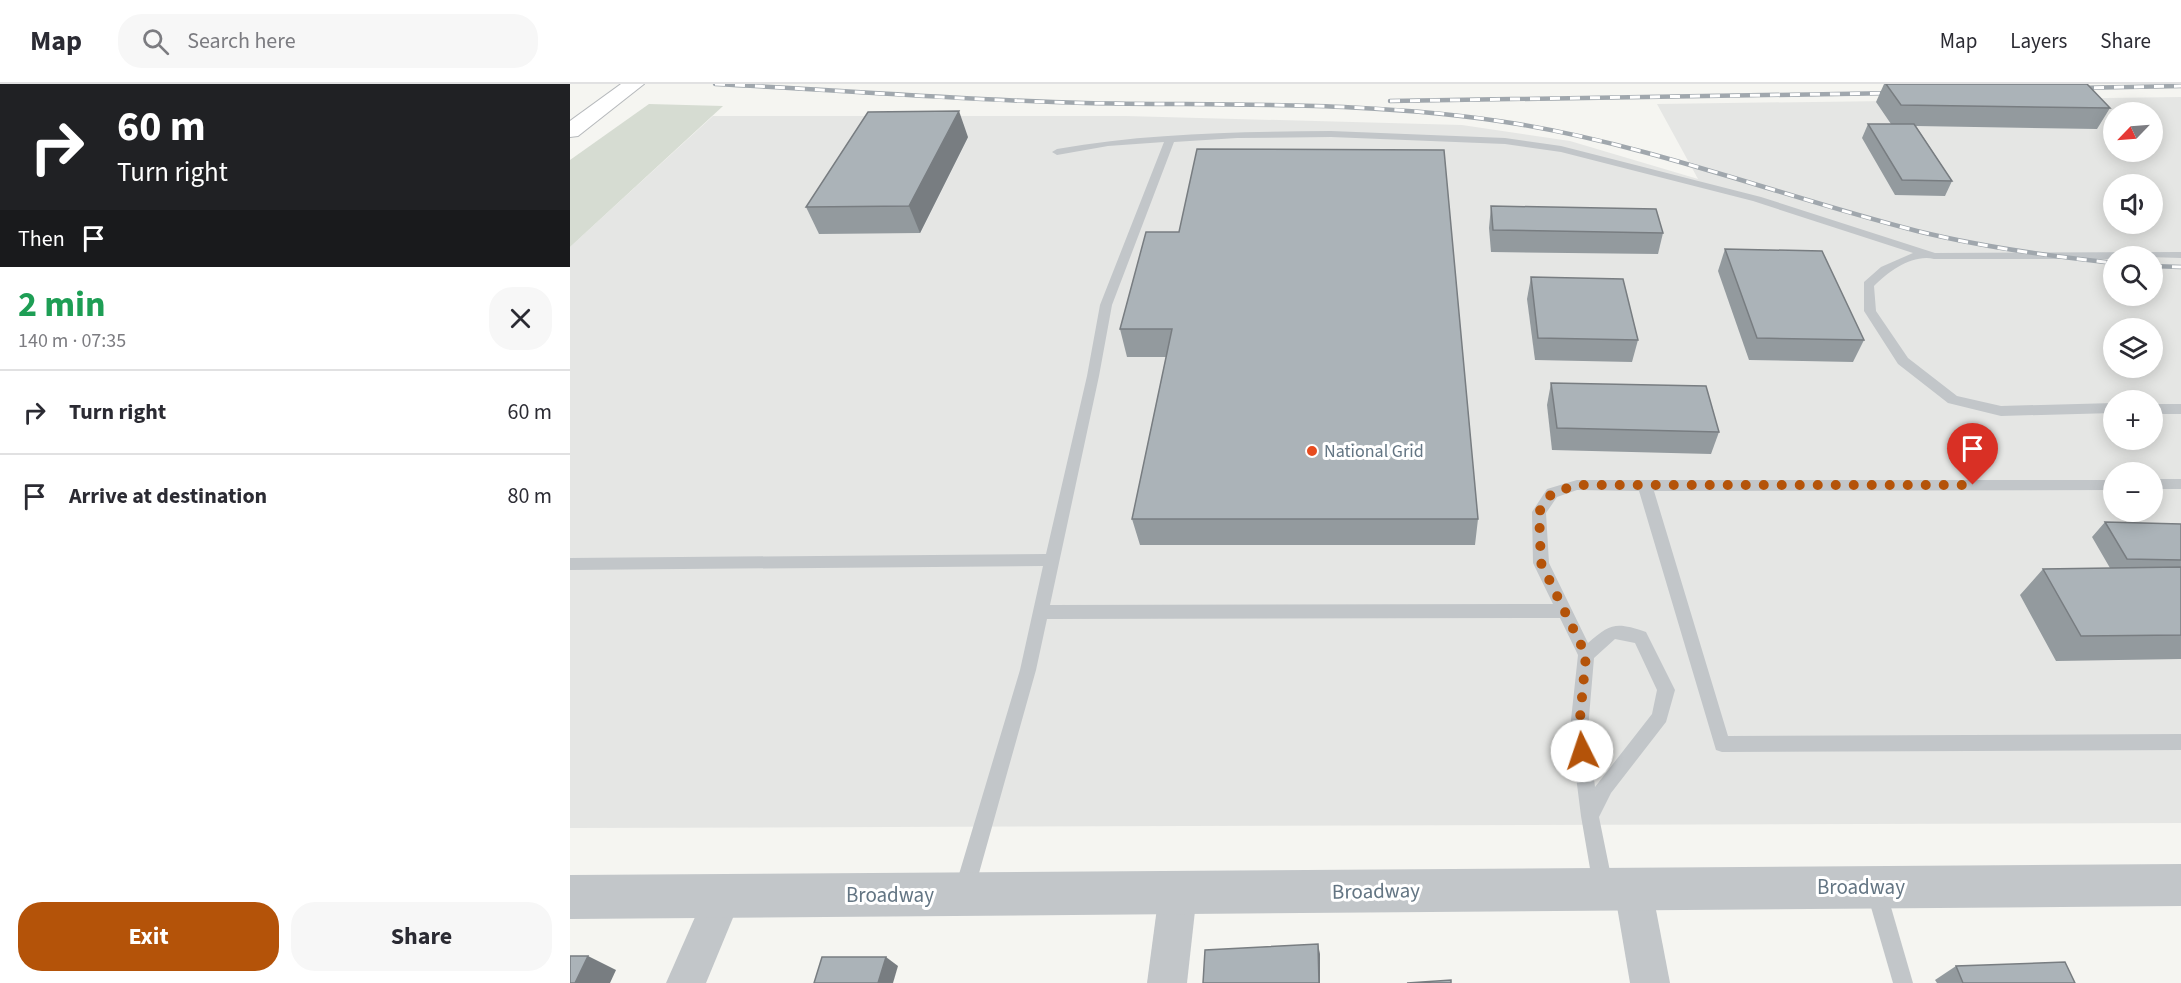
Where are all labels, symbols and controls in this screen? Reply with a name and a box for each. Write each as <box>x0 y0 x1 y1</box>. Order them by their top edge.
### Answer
search box <box>118 14 538 68</box>
text: Map <box>30 21 82 61</box>
icon: search <box>139 25 172 58</box>
text: Search here <box>187 25 296 57</box>
text: Map <box>1940 26 1977 56</box>
text: Layers <box>2010 26 2067 56</box>
text: Share <box>2100 26 2151 56</box>
text: 60 m <box>117 97 206 157</box>
north arrow <box>2103 102 2163 162</box>
map controls <box>2103 102 2163 522</box>
icon: right <box>18 108 96 186</box>
text: Turn right <box>117 153 228 192</box>
button: sound <box>2103 174 2163 234</box>
icon: arrive <box>77 222 110 255</box>
text: Then <box>18 223 65 255</box>
button: search <box>2103 246 2163 306</box>
text: 2 min <box>18 279 106 330</box>
button: close <box>489 287 552 350</box>
button: layers <box>2103 318 2163 378</box>
text: 140 m · 07:35 <box>18 327 126 355</box>
button: + <box>2103 390 2163 450</box>
icon: right <box>18 396 51 429</box>
text: Turn right <box>69 396 166 428</box>
text: 60 m <box>507 396 552 428</box>
pin <box>1947 423 1998 485</box>
icon: arrive <box>1956 432 1989 465</box>
place label: National Grid <box>1324 439 1424 464</box>
marker: National Grid <box>1305 444 1319 458</box>
button: − <box>2103 462 2163 522</box>
icon: arrive <box>18 480 51 513</box>
text: Arrive at destination <box>69 480 267 512</box>
text: 80 m <box>507 480 552 512</box>
position arrow <box>1550 719 1614 783</box>
street label: Broadway <box>1817 872 1905 902</box>
street label: Broadway <box>1332 875 1420 907</box>
street label: Broadway <box>846 880 934 910</box>
button: Exit <box>18 902 279 971</box>
button: Share <box>291 902 552 971</box>

